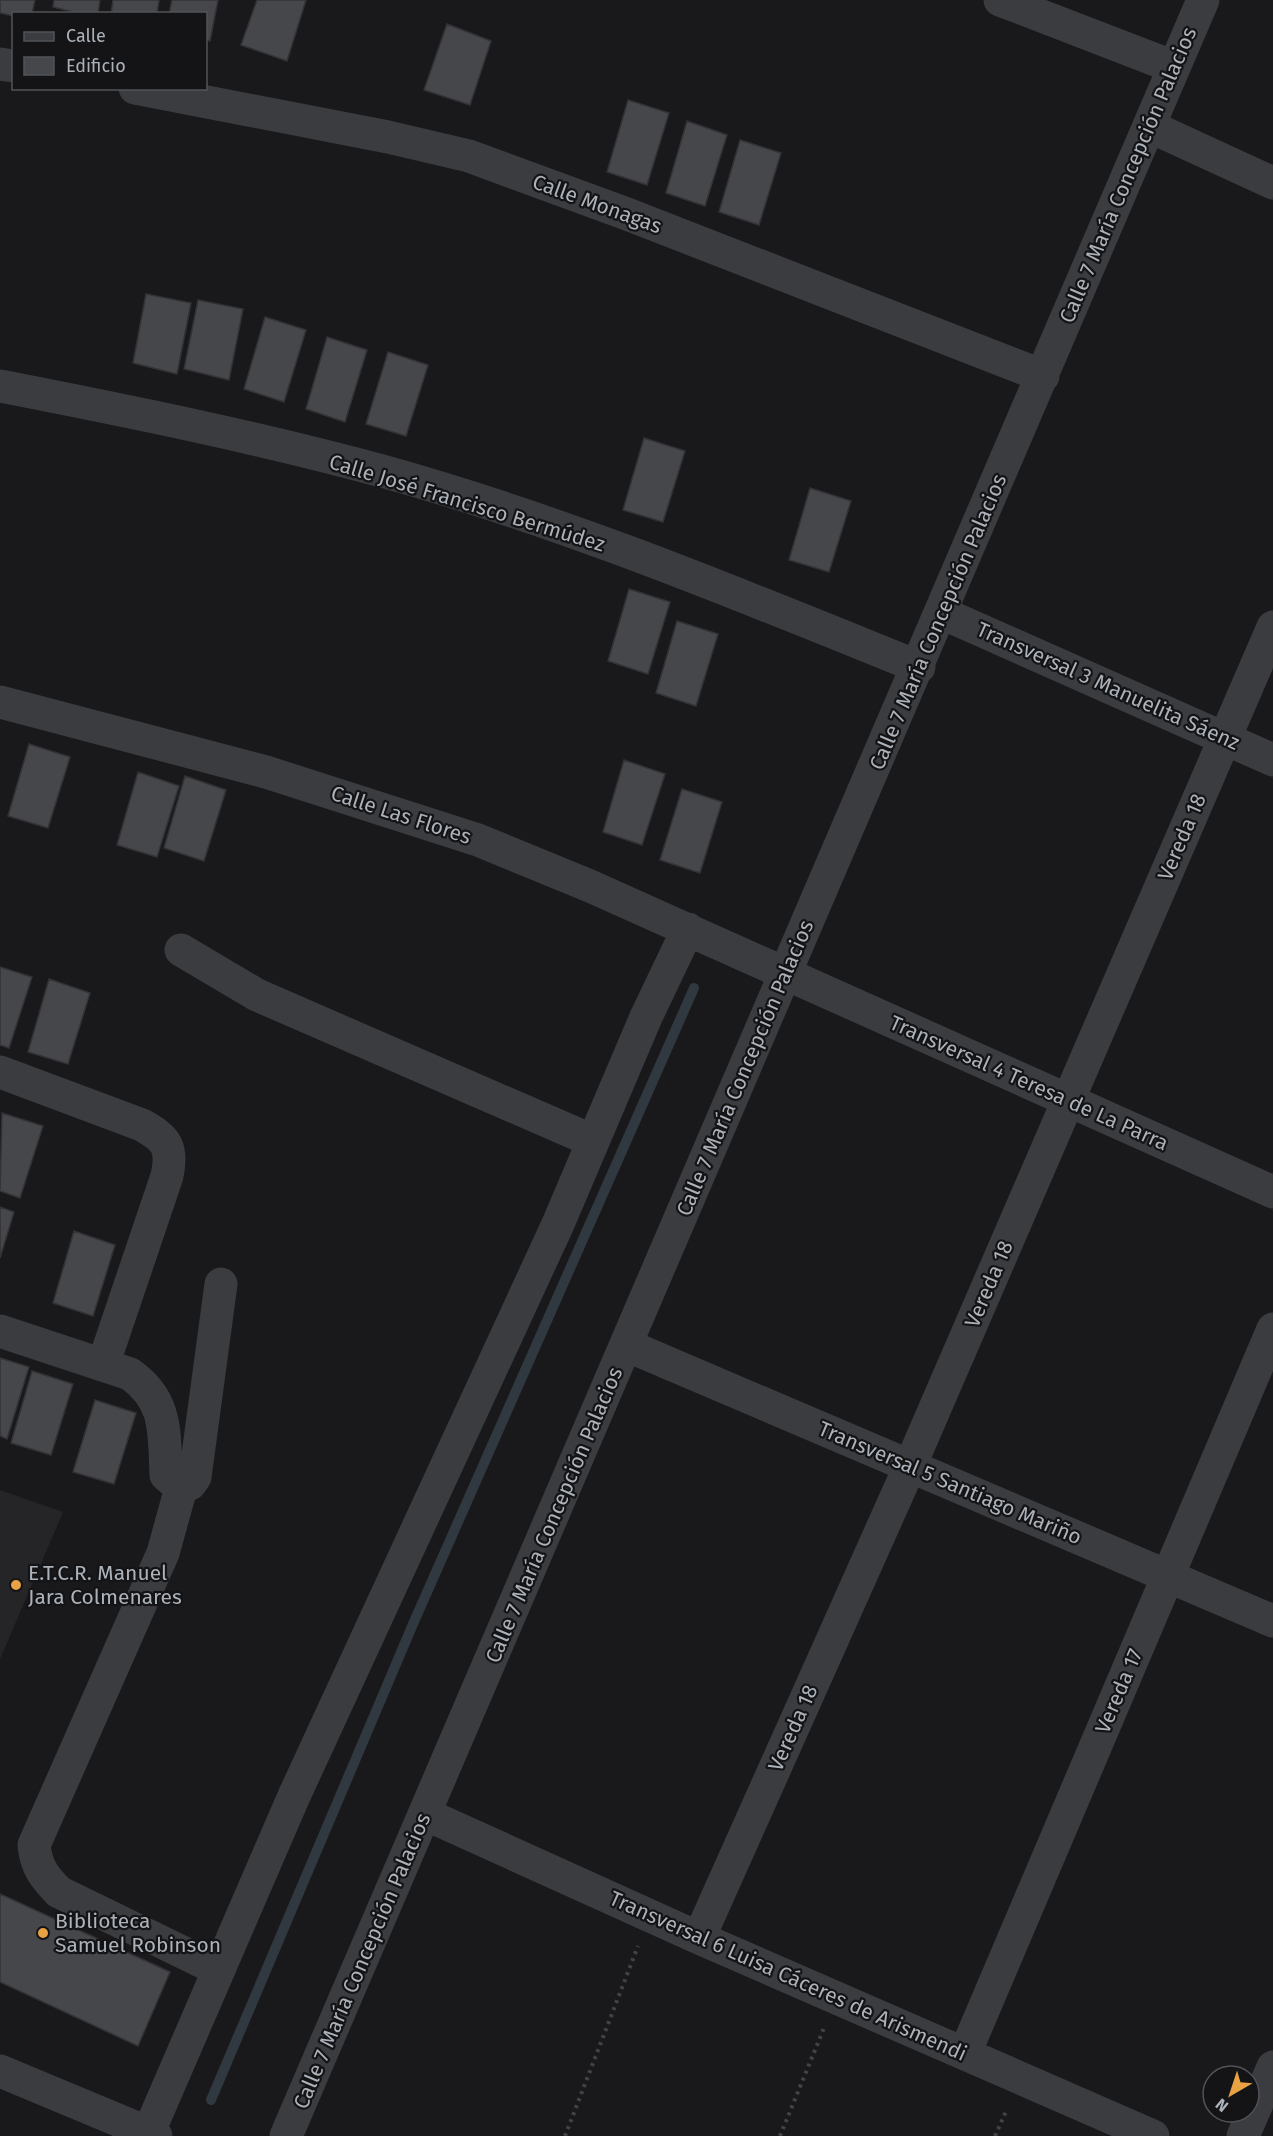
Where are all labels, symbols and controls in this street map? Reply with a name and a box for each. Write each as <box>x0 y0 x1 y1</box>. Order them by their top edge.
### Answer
legend <box>12 12 207 90</box>
street label: Calle 7 María Concepción Palacios <box>1054 23 1202 327</box>
text: Calle <box>66 25 106 47</box>
text: Edificio <box>66 55 126 77</box>
street label: Calle Monagas <box>529 169 665 239</box>
street label: Calle José Francisco Bermúdez <box>326 449 608 557</box>
street label: Calle 7 María Concepción Palacios <box>864 470 1012 774</box>
street label: Transversal 3 Manuelita Sáenz <box>973 616 1243 756</box>
street label: Calle Las Flores <box>328 780 475 850</box>
street label: Vereda 18 <box>1152 790 1212 884</box>
street label: Calle 7 María Concepción Palacios <box>671 916 819 1220</box>
street label: Transversal 4 Teresa de La Parra <box>886 1010 1172 1156</box>
street label: Vereda 18 <box>959 1237 1019 1331</box>
street label: Calle 7 María Concepción Palacios <box>480 1363 628 1667</box>
street label: Transversal 5 Santiago Mariño <box>814 1416 1086 1550</box>
place label: E.T.C.R. Manuel Jara Colmenares <box>28 1560 182 1610</box>
marker: E.T.C.R. Manuel Jara Colmenares <box>9 1578 23 1592</box>
street label: Vereda 17 <box>1090 1645 1148 1737</box>
street label: Vereda 18 <box>762 1681 824 1775</box>
street label: Calle 7 María Concepción Palacios <box>288 1809 436 2113</box>
street label: Transversal 6 Luisa Cáceres de Arismendi <box>605 1885 971 2067</box>
place label: Biblioteca Samuel Robinson <box>55 1908 221 1958</box>
marker: Biblioteca Samuel Robinson <box>36 1926 50 1940</box>
north arrow <box>1201 2064 1261 2124</box>
text: N <box>1212 2095 1232 2116</box>

